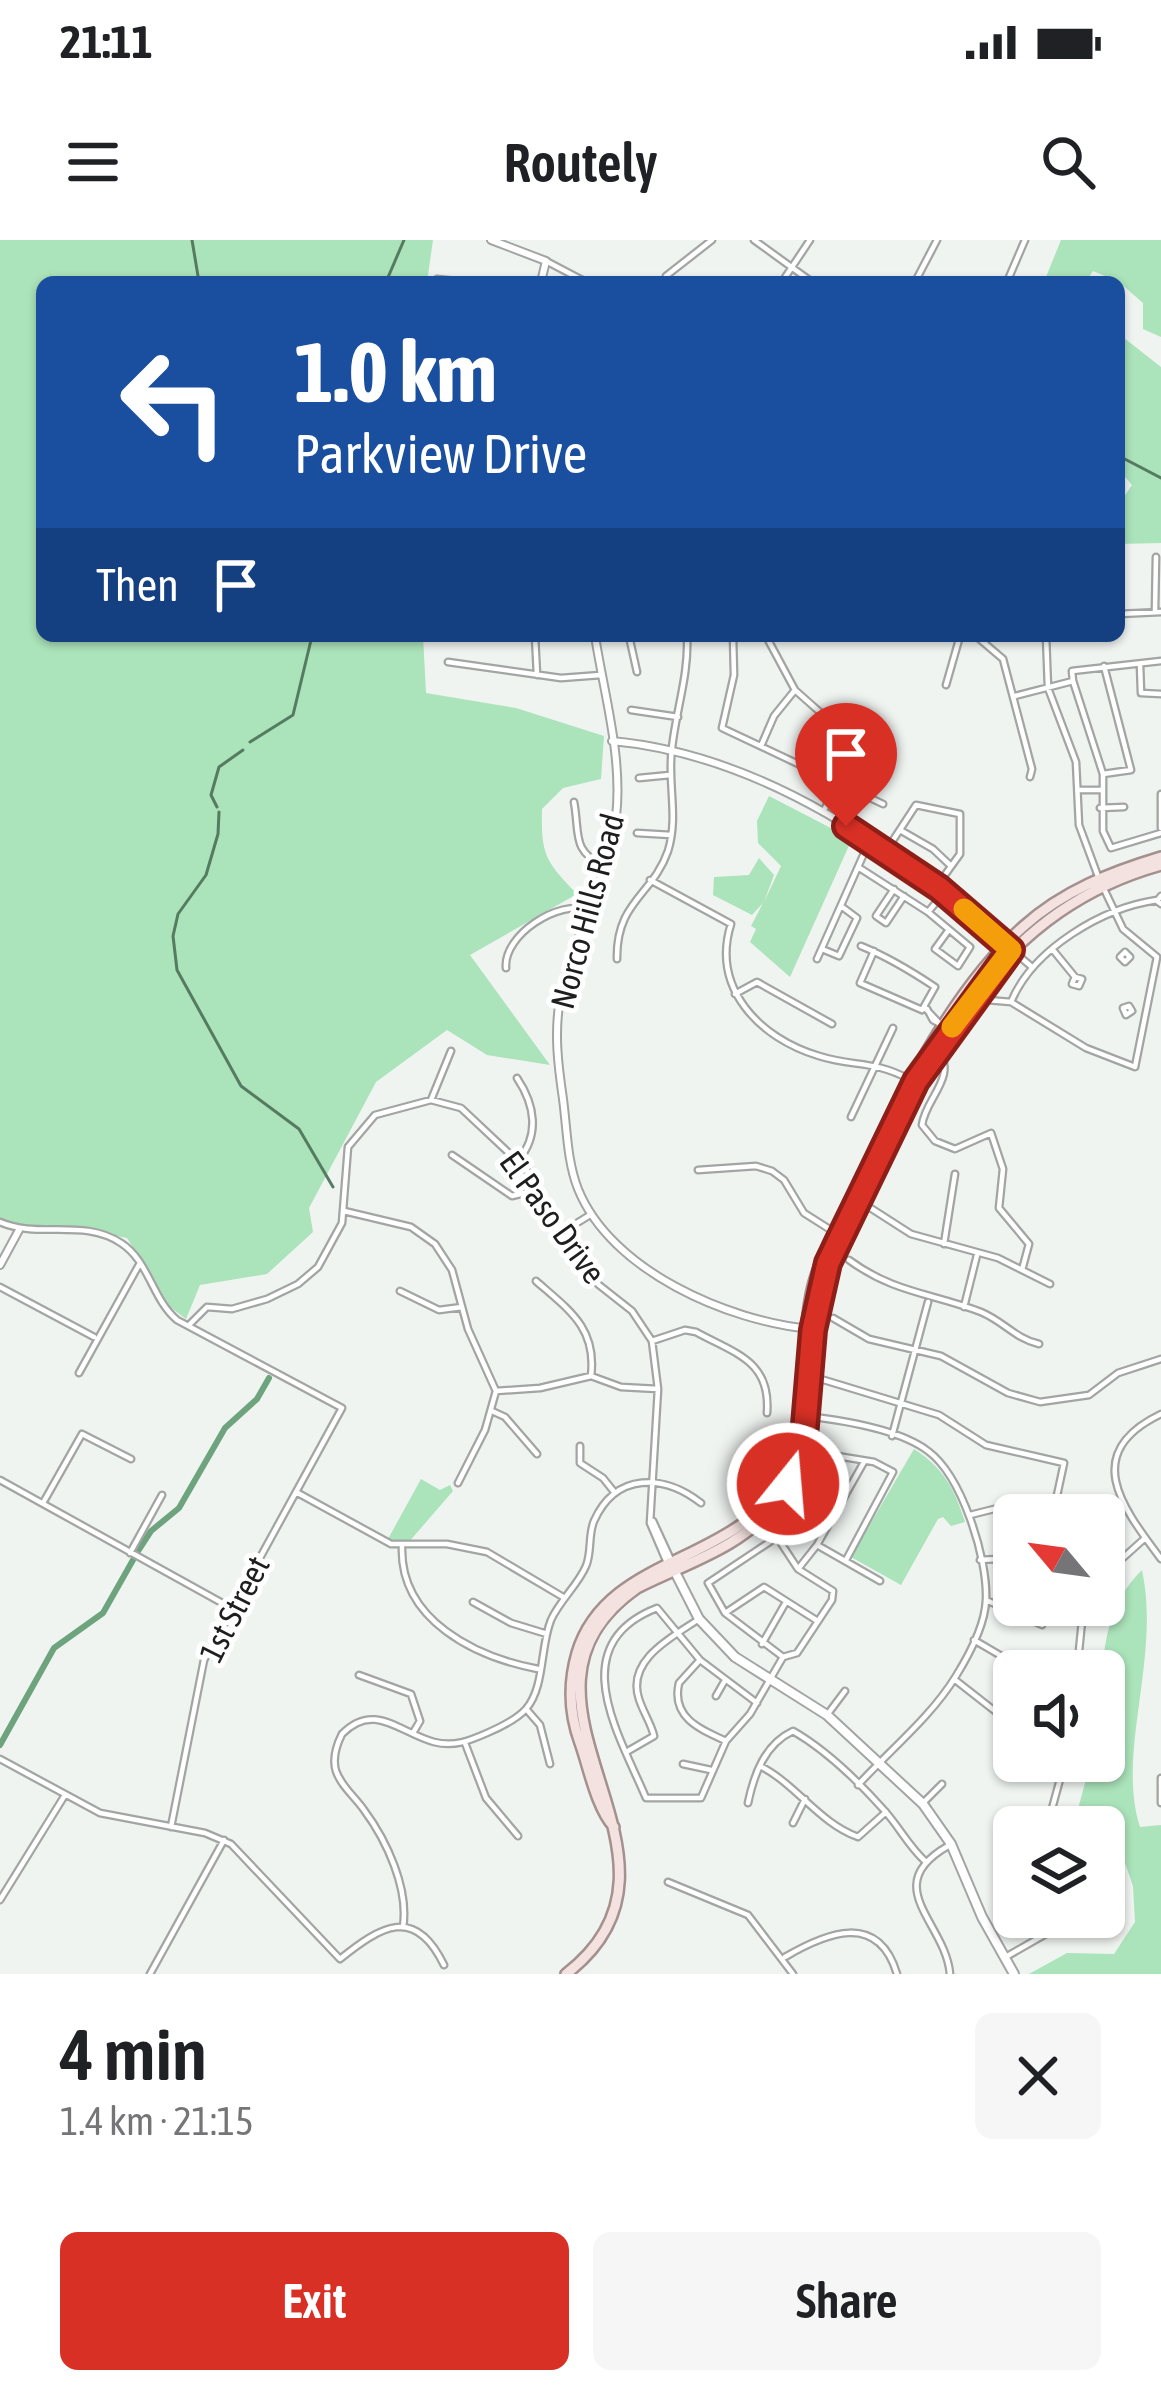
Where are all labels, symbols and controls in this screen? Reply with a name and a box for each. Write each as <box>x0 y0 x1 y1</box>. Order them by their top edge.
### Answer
text: 21:11 <box>60 16 153 68</box>
icon: menu <box>60 129 126 195</box>
icon: search <box>1035 129 1101 195</box>
text: Routely <box>503 132 658 193</box>
icon: left <box>96 324 252 480</box>
text: 1.0 km <box>294 324 497 420</box>
text: Parkview Drive <box>294 423 587 484</box>
icon: arrive <box>203 552 269 618</box>
text: Then <box>96 559 179 611</box>
pin <box>795 703 897 826</box>
icon: arrive <box>813 721 879 787</box>
street label: Norco Hills Road <box>543 809 631 1013</box>
street label: El Paso Drive <box>492 1144 614 1290</box>
position arrow <box>725 1421 851 1547</box>
north arrow <box>993 1494 1125 1626</box>
map controls <box>993 1494 1125 1938</box>
street label: 1st Street <box>191 1550 277 1668</box>
button: sound <box>993 1650 1125 1782</box>
button: layers <box>993 1806 1125 1938</box>
text: 4 min <box>60 2013 207 2095</box>
button: close <box>975 2013 1101 2139</box>
text: 1.4 km · 21:15 <box>60 2099 253 2143</box>
button: Exit <box>60 2232 569 2370</box>
button: Share <box>593 2232 1101 2370</box>

